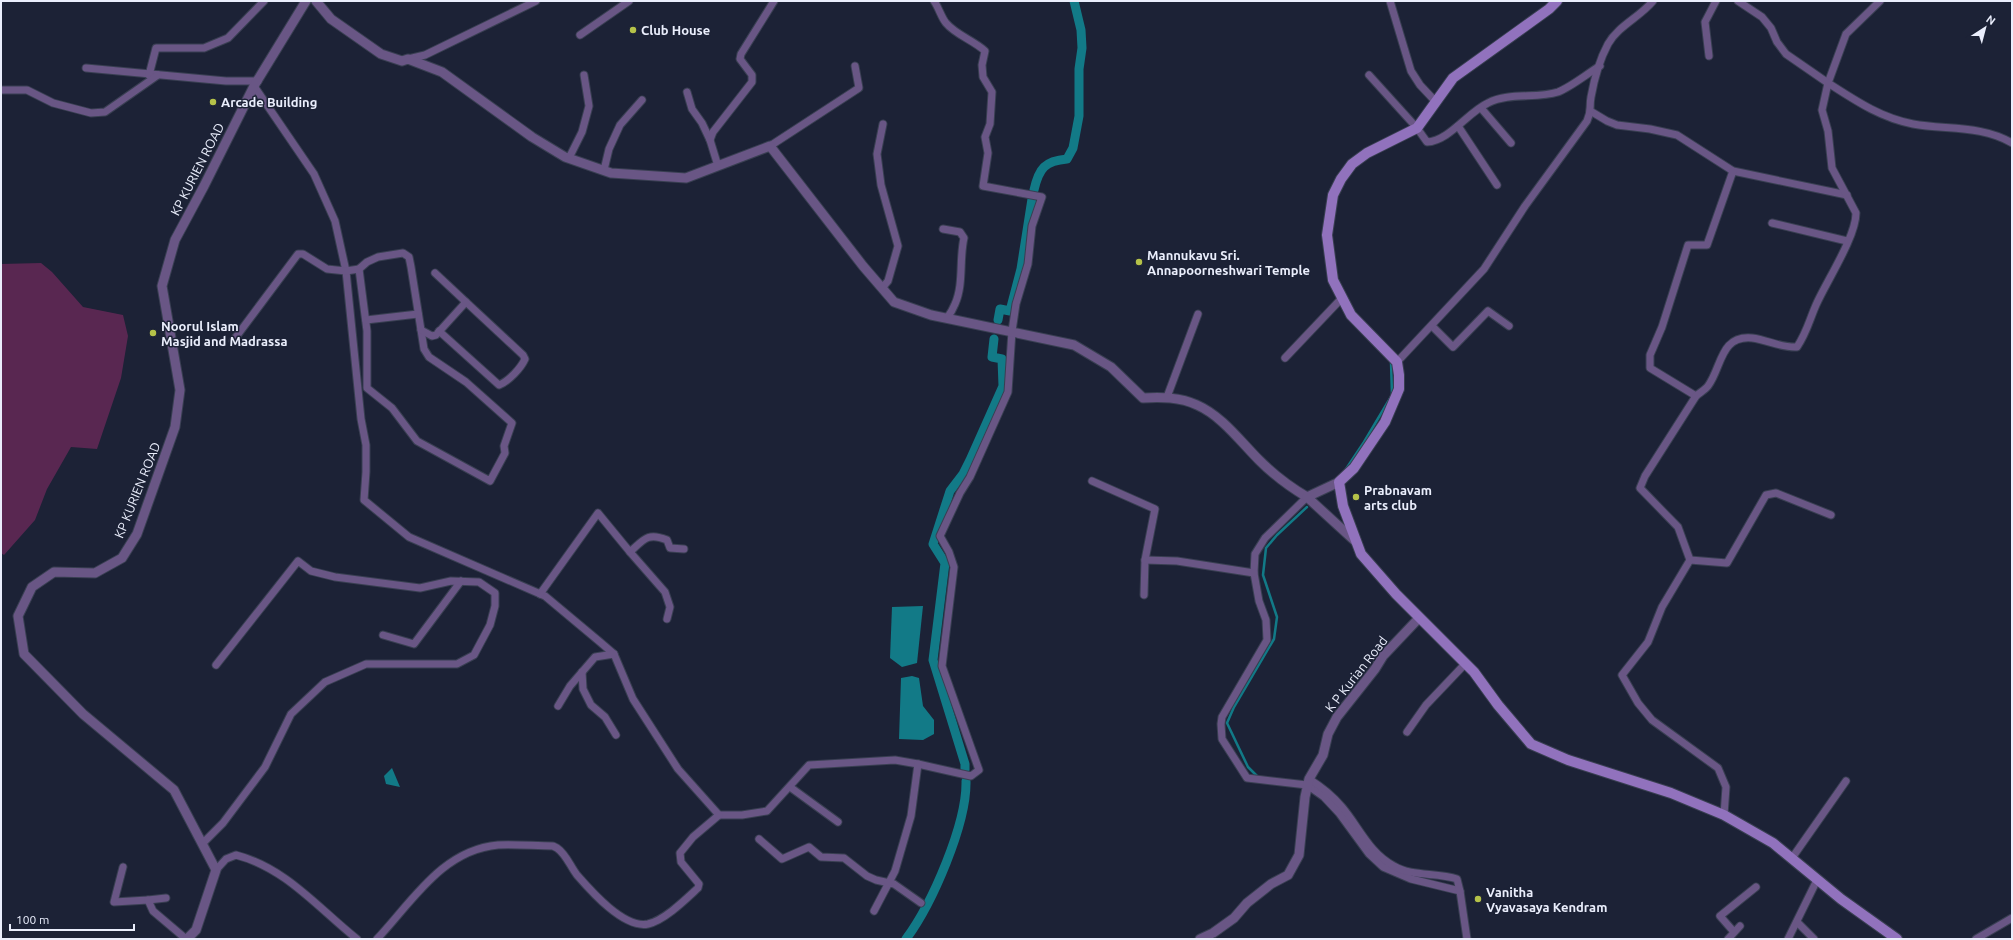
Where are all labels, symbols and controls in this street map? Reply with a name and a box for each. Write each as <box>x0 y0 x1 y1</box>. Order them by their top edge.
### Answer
north arrow <box>1965 8 2005 48</box>
text: N <box>1984 13 1998 27</box>
place label: Club House <box>641 23 710 37</box>
marker: Club House <box>628 25 638 35</box>
place label: Arcade Building <box>221 95 317 109</box>
marker: Arcade Building <box>208 97 218 107</box>
street label: KP KURIEN ROAD <box>168 120 226 218</box>
place label: Mannukavu Sri. Annapoorneshwari Temple <box>1147 248 1310 277</box>
marker: Mannukavu Sri. Annapoorneshwari Temple <box>1134 257 1144 267</box>
place label: Noorul Islam Masjid and Madrassa <box>161 319 287 348</box>
marker: Noorul Islam Masjid and Madrassa <box>148 328 158 338</box>
street label: KP KURIEN ROAD <box>111 440 163 540</box>
place label: Prabnavam arts club <box>1364 483 1432 512</box>
marker: Prabnavam arts club <box>1351 492 1361 502</box>
street label: K P Kurian Road <box>1322 633 1390 715</box>
place label: Vanitha Vyavasaya Kendram <box>1486 885 1607 914</box>
marker: Vanitha Vyavasaya Kendram <box>1473 894 1483 904</box>
scale bar <box>10 906 134 932</box>
text: 100 m <box>16 913 49 926</box>

